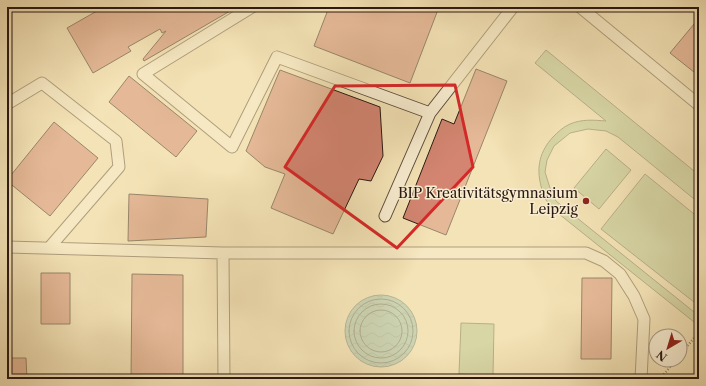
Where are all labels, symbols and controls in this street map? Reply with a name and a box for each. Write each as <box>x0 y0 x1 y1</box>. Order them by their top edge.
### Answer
place label: BIP Kreativitätsgymnasium Leipzig <box>398 184 579 218</box>
marker: BIP Kreativitätsgymnasium Leipzig <box>581 196 591 206</box>
north arrow <box>648 328 688 368</box>
text: N <box>653 347 670 364</box>

